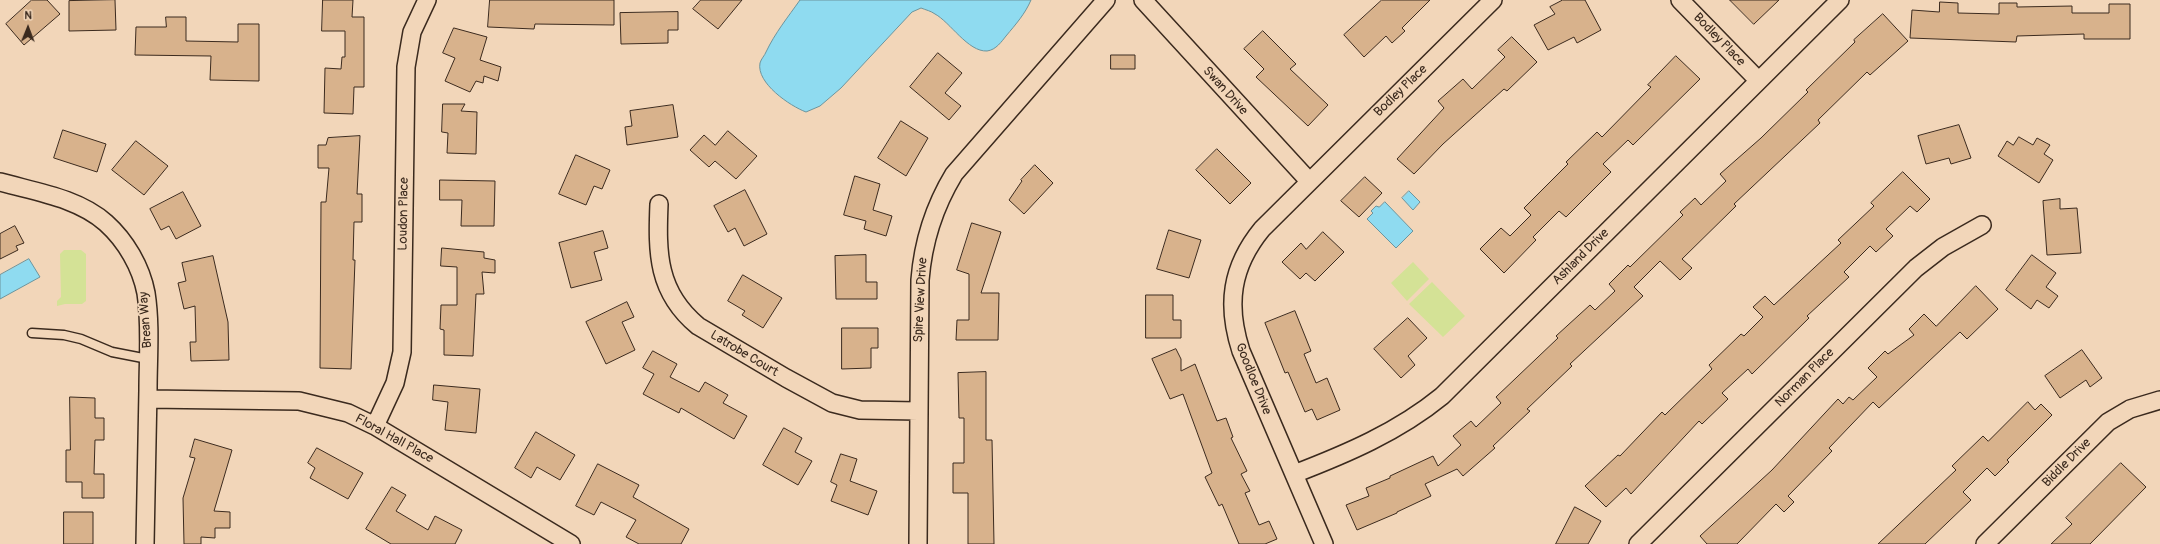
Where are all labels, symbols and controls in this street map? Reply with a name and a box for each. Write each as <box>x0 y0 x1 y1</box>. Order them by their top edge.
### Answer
north arrow <box>8 8 48 48</box>
text: N <box>24 9 32 22</box>
street label: Bodley Place <box>1690 10 1748 70</box>
street label: Bodley Place <box>1371 62 1431 120</box>
street label: Swan Drive <box>1199 64 1251 118</box>
street label: Loudon Place <box>396 177 412 251</box>
street label: Ashland Drive <box>1550 226 1612 288</box>
street label: Spire View Drive <box>911 257 931 343</box>
street label: Brean Way <box>136 291 156 349</box>
street label: Latrobe Court <box>707 328 781 380</box>
street label: Goodloe Drive <box>1232 341 1274 417</box>
street label: Norman Place <box>1772 345 1838 411</box>
street label: Floral Hall Place <box>352 411 436 467</box>
street label: Biddle Drive <box>2039 435 2095 491</box>

